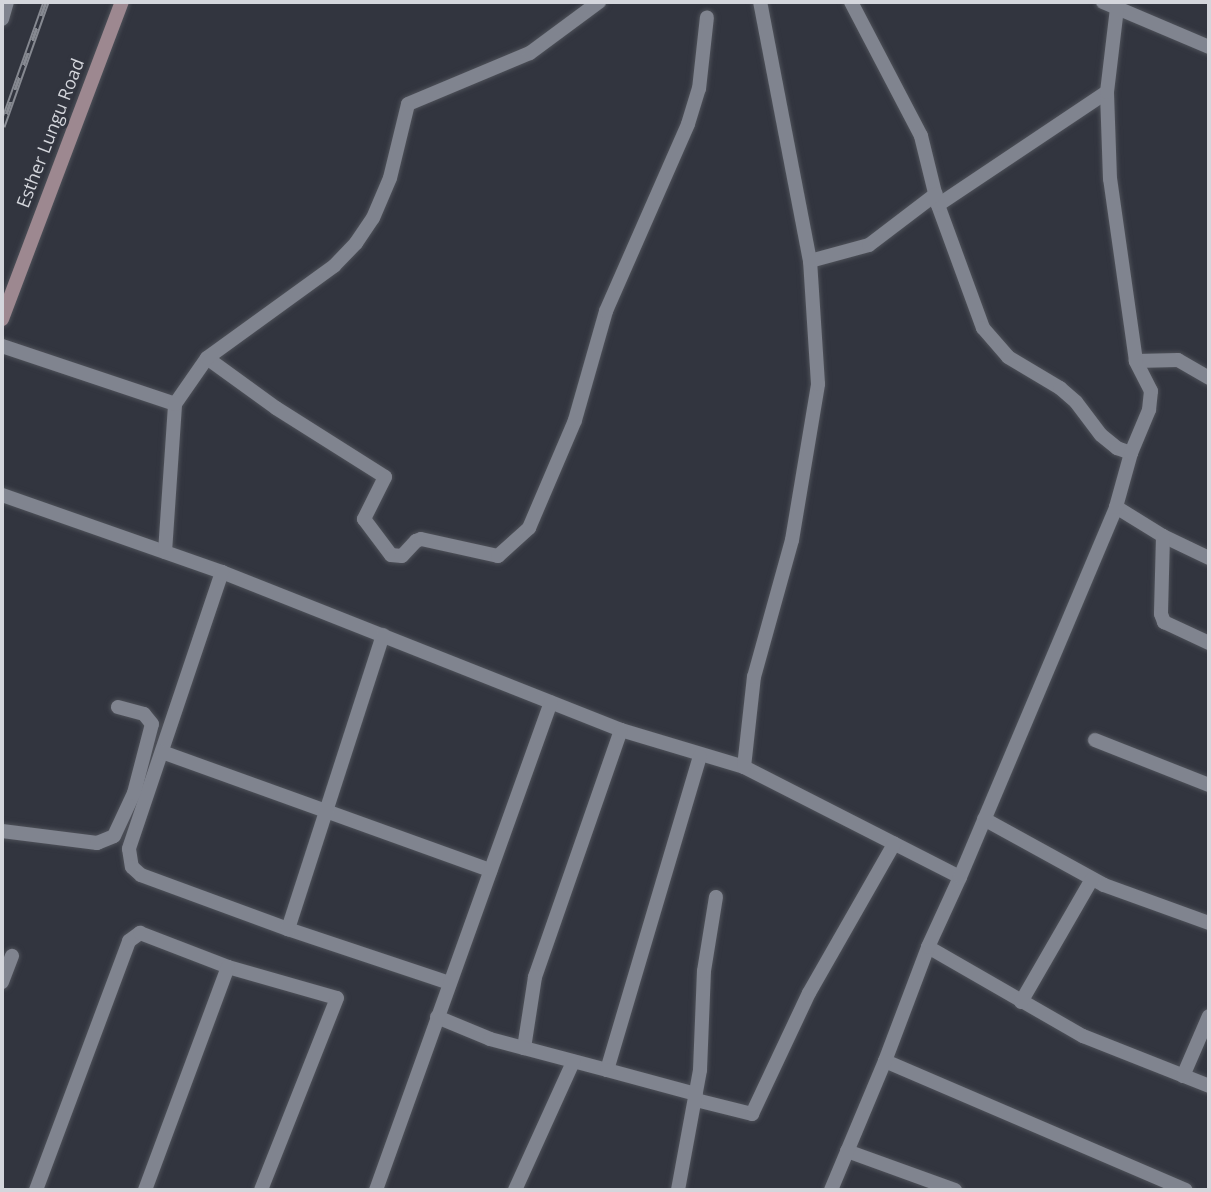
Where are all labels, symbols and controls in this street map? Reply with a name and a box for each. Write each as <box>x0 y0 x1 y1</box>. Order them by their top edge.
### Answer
street label: Esther Lungu Road <box>12 55 88 211</box>

